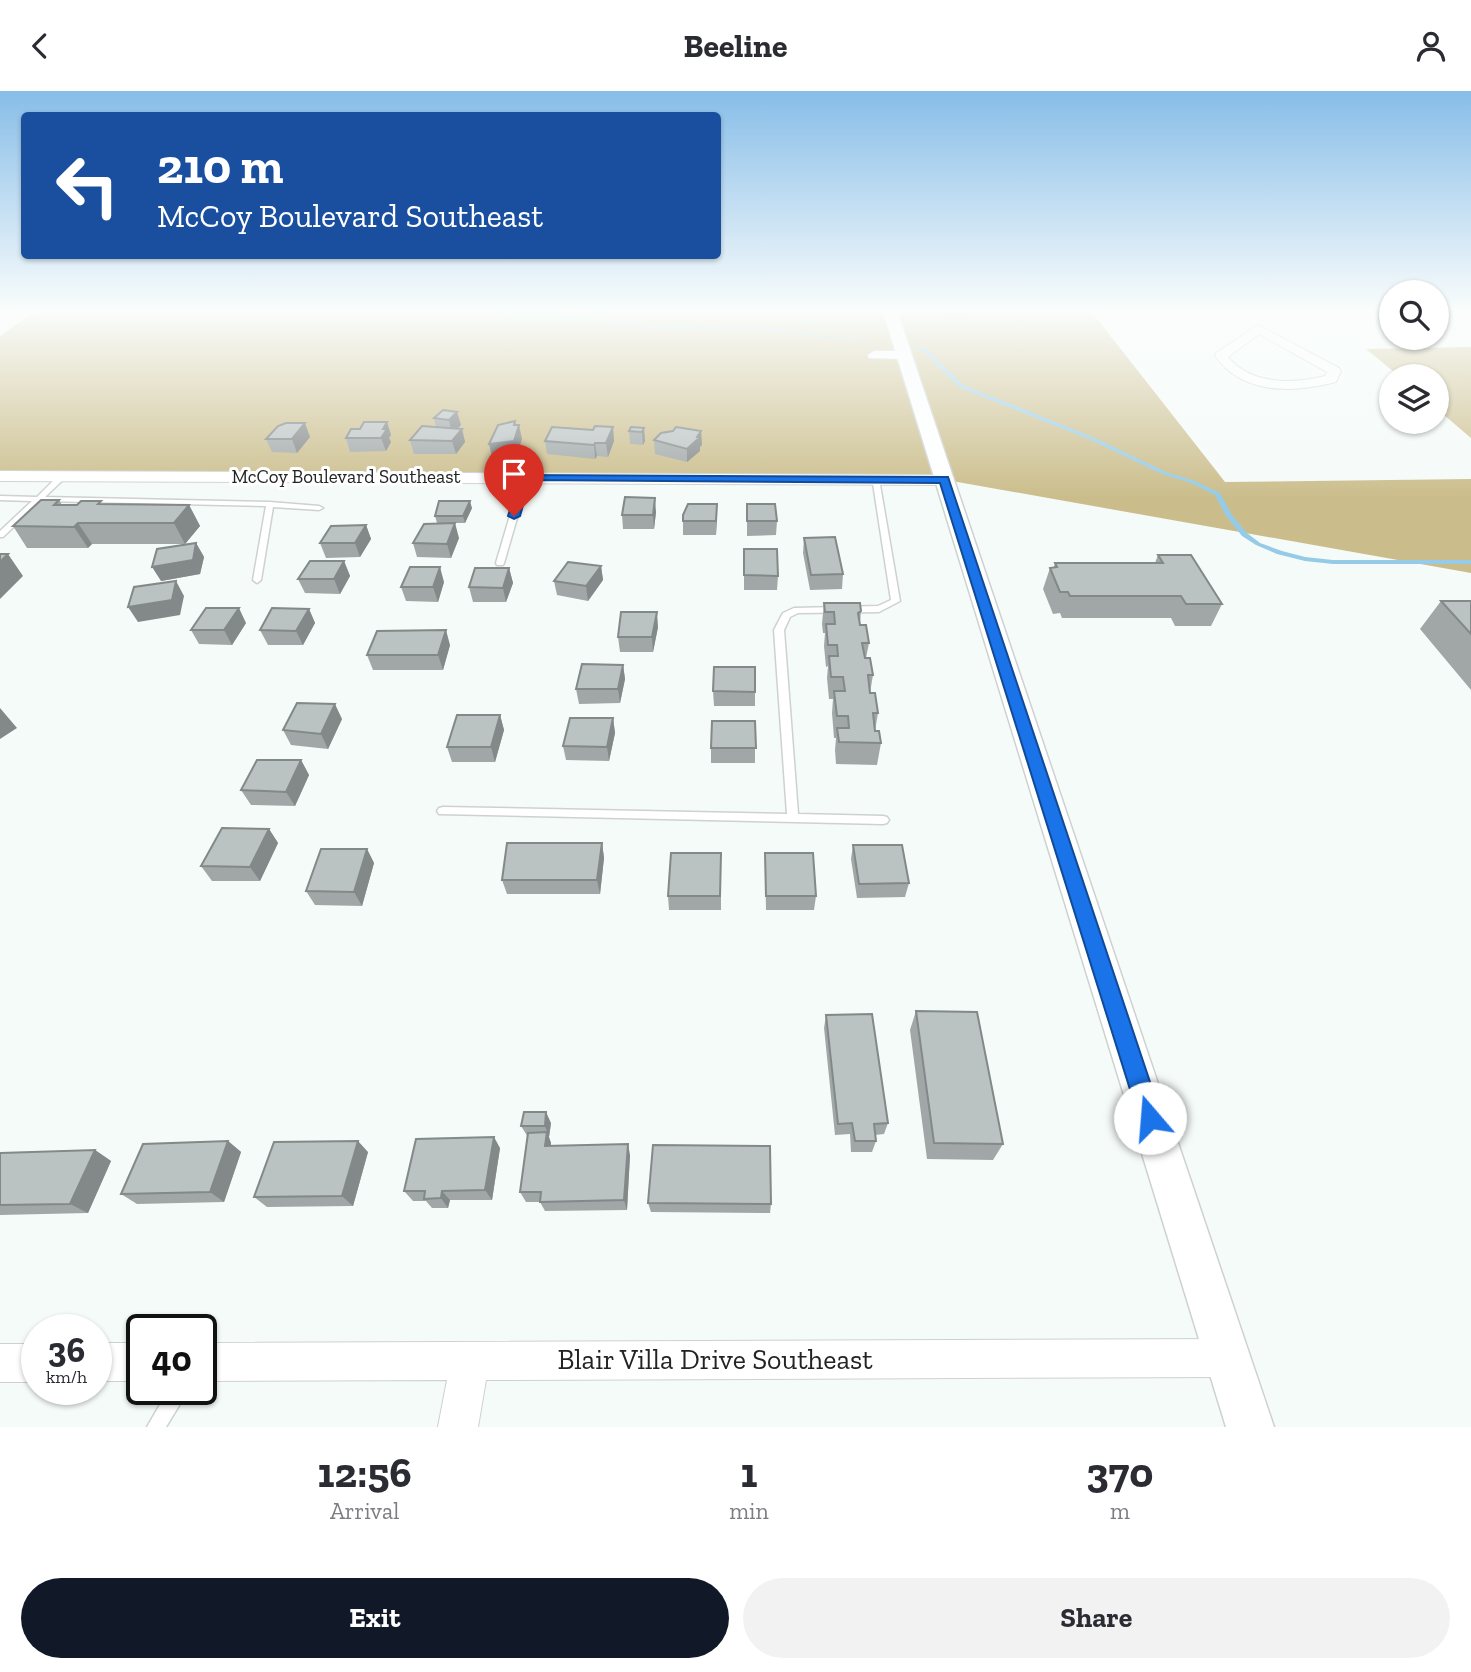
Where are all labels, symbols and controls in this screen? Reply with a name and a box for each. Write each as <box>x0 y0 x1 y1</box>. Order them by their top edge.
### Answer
icon: back <box>21 27 59 65</box>
text: Beeline <box>684 27 787 65</box>
icon: person <box>1412 27 1450 65</box>
text: 210 m <box>157 137 283 196</box>
icon: left <box>42 140 133 231</box>
text: McCoy Boulevard Southeast <box>157 197 543 235</box>
map controls <box>1379 280 1449 434</box>
button: search <box>1379 280 1449 350</box>
button: layers <box>1379 364 1449 434</box>
pin <box>484 444 544 516</box>
icon: arrive <box>495 455 533 493</box>
street label: McCoy Boulevard Southeast <box>231 465 461 488</box>
position arrow <box>1113 1081 1187 1155</box>
speed limit sign: 40 <box>126 1314 217 1405</box>
text: 36 <box>48 1329 85 1371</box>
street label: Blair Villa Drive Southeast <box>557 1343 873 1376</box>
text: km/h <box>46 1366 87 1388</box>
text: 12:56 <box>317 1447 412 1498</box>
text: 1 <box>741 1447 757 1498</box>
text: 370 <box>1086 1447 1154 1498</box>
text: Arrival <box>330 1497 399 1525</box>
text: min <box>729 1497 769 1525</box>
text: m <box>1110 1497 1130 1525</box>
button: Exit <box>21 1578 729 1658</box>
button: Share <box>743 1578 1450 1658</box>

